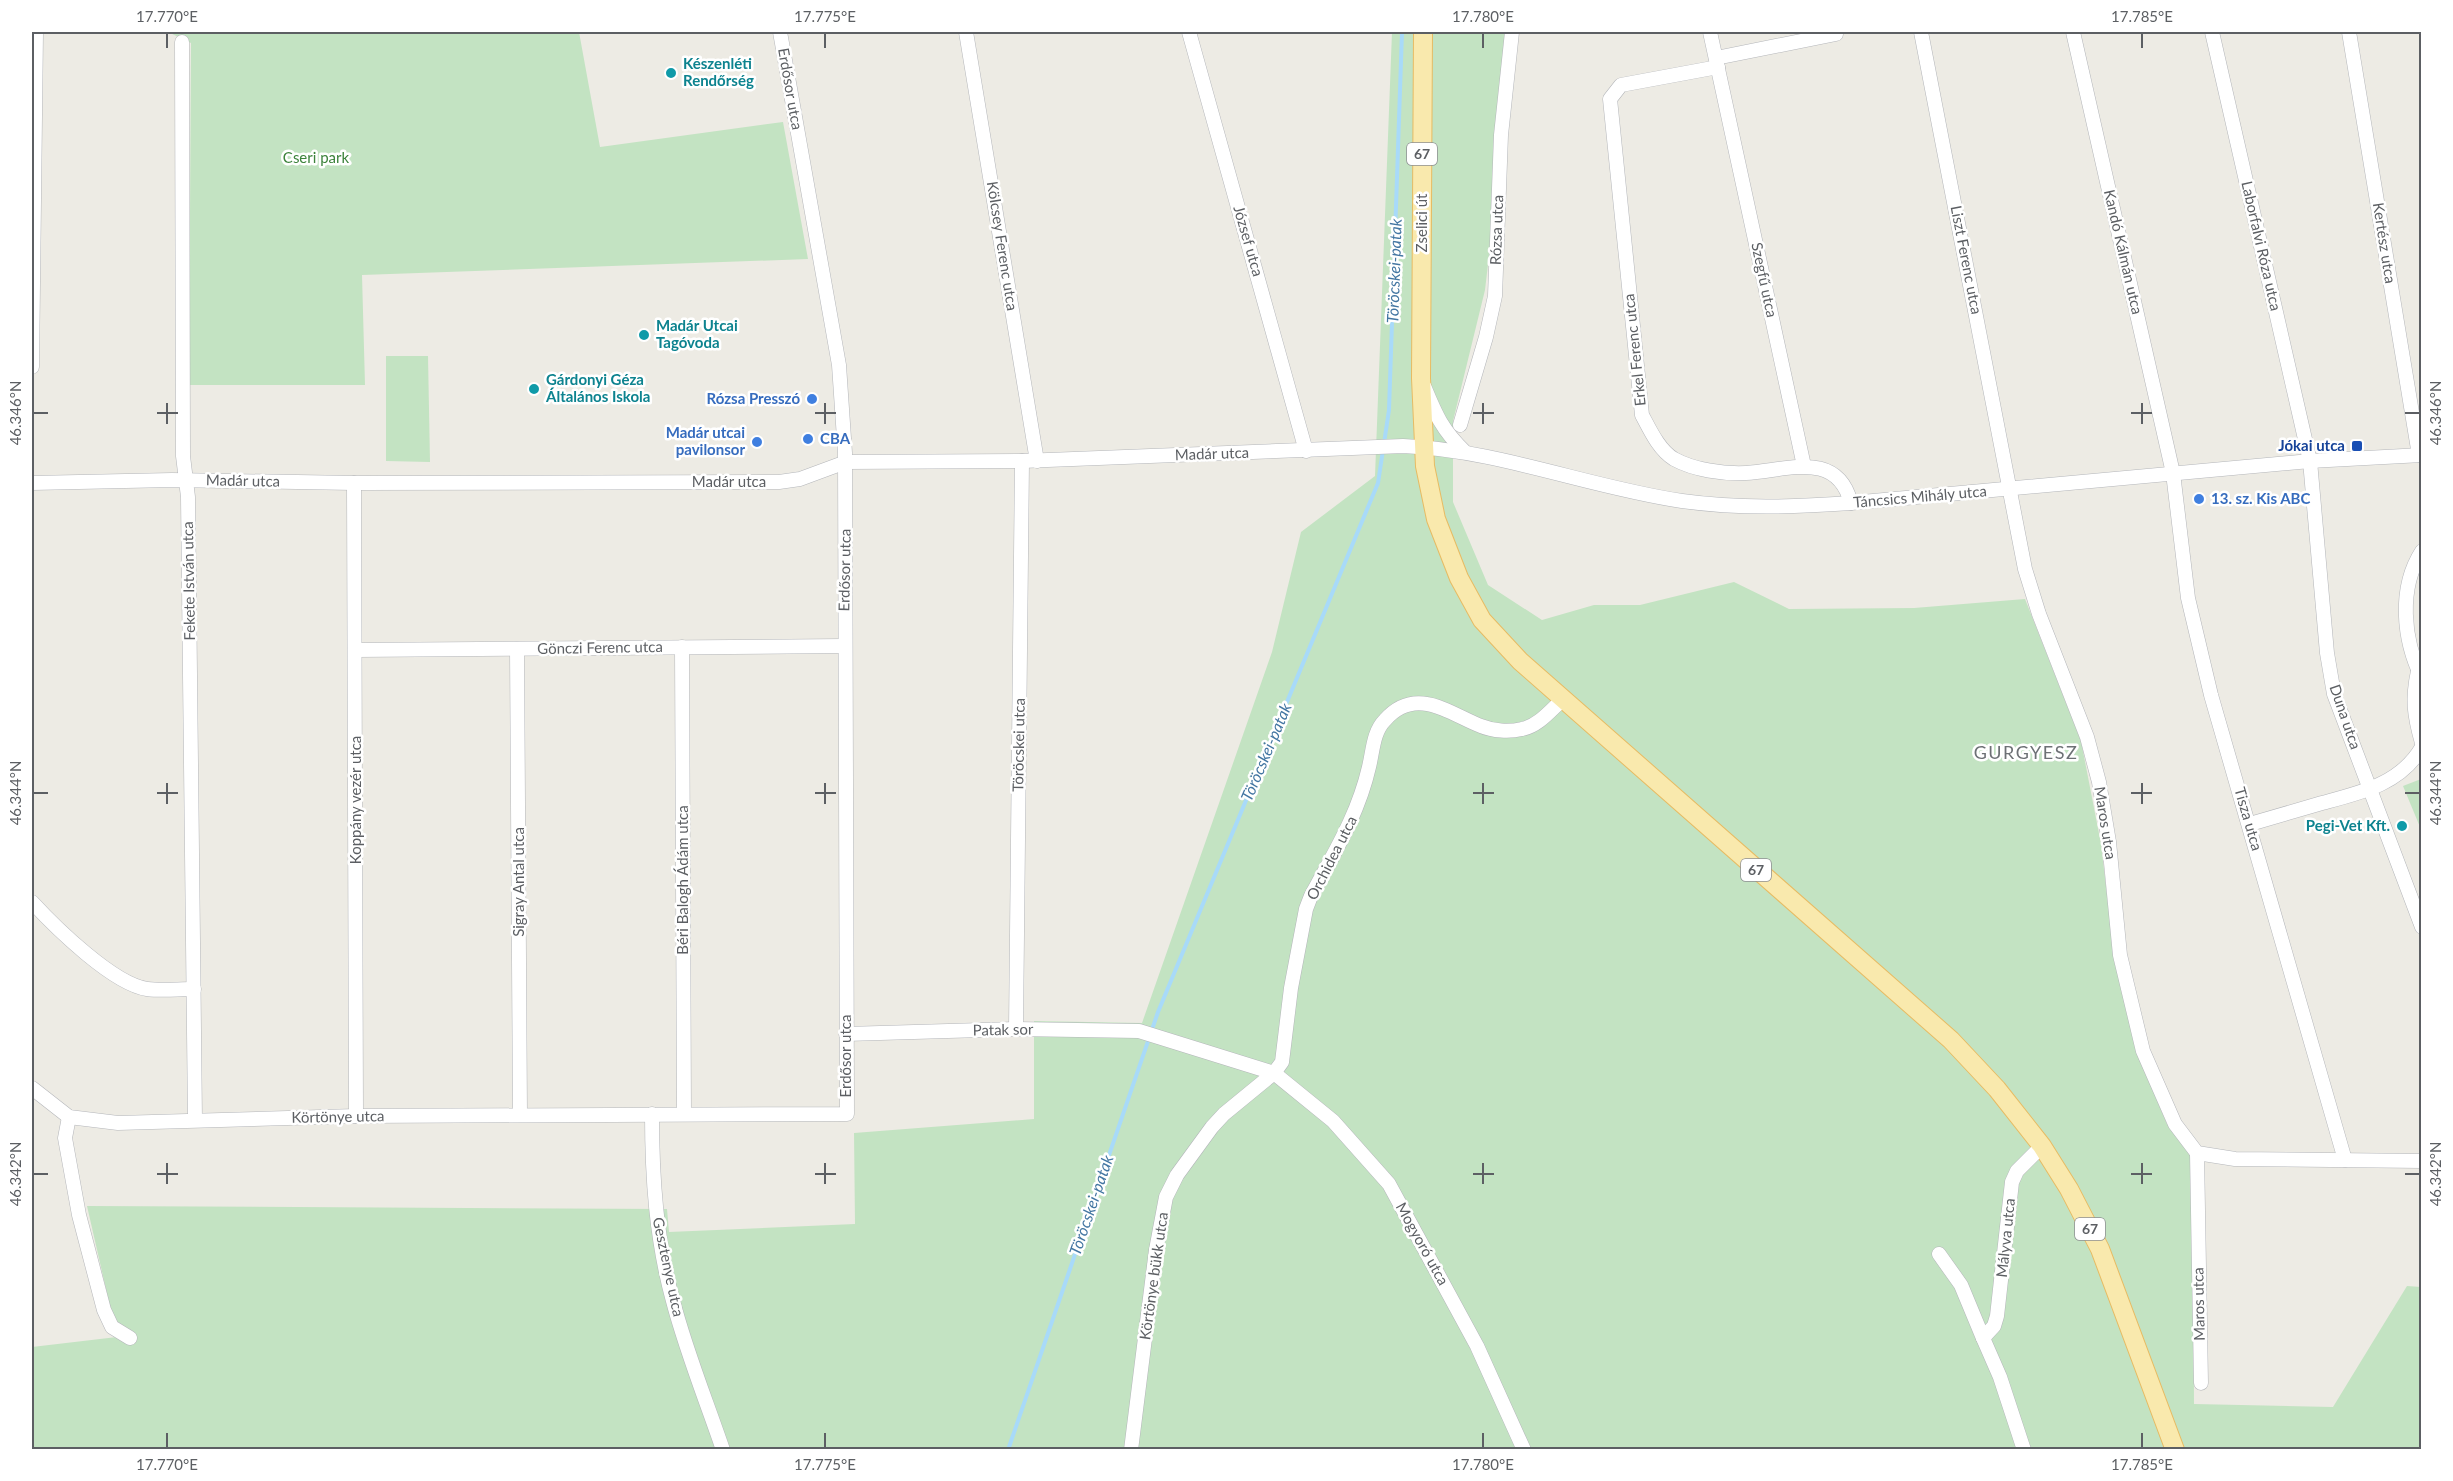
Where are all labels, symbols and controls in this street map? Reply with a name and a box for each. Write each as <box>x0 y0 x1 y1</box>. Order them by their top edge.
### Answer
text: 17.770°E <box>136 7 198 25</box>
text: 17.775°E <box>794 7 856 25</box>
text: 17.780°E <box>1452 7 1514 25</box>
text: 17.785°E <box>2111 7 2173 25</box>
street label: Erdősor utca <box>775 46 807 131</box>
place label: Készenléti Rendőrség <box>683 54 754 89</box>
marker: Készenléti Rendőrség <box>664 66 678 80</box>
road number: 67 <box>1407 143 1437 165</box>
park label: Cseri park <box>283 148 350 166</box>
street label: Laborfalvi Róza utca <box>2238 179 2286 312</box>
street label: Kölcsey Ferenc utca <box>984 180 1022 312</box>
street label: Kandó Kálmán utca <box>2101 188 2147 316</box>
street label: Zselici út <box>1412 193 1430 252</box>
street label: Rózsa utca <box>1486 195 1506 265</box>
street label: Kertész utca <box>2370 201 2400 284</box>
street label: József utca <box>1230 203 1268 278</box>
street label: Liszt Ferenc utca <box>1948 204 1986 316</box>
water label: Töröcskei-patak <box>1382 218 1405 324</box>
street label: Szegfű utca <box>1748 241 1782 319</box>
street label: Erkel Ferenc utca <box>1619 293 1649 407</box>
place label: Madár Utcai Tagóvoda <box>656 316 738 351</box>
marker: Madár Utcai Tagóvoda <box>637 328 651 342</box>
place label: Gárdonyi Géza Általános Iskola <box>545 370 650 405</box>
text: 46.346°N <box>6 381 24 445</box>
text: 46.346°N <box>2426 381 2444 445</box>
marker: Gárdonyi Géza Általános Iskola <box>527 382 541 396</box>
place label: Rózsa Presszó <box>707 389 800 407</box>
marker: Rózsa Presszó <box>805 392 819 406</box>
place label: Madár utcai pavilonsor <box>666 423 745 458</box>
place label: CBA <box>820 429 851 447</box>
marker: CBA <box>801 432 815 446</box>
marker: Madár utcai pavilonsor <box>750 435 764 449</box>
place label: Jókai utca <box>2278 436 2345 454</box>
marker: Jókai utca <box>2350 439 2364 453</box>
street label: Madár utca <box>1175 443 1249 463</box>
street label: Madár utca <box>206 470 280 490</box>
street label: Madár utca <box>692 472 766 490</box>
street label: Táncsics Mihály utca <box>1852 481 1987 511</box>
place label: 13. sz. Kis ABC <box>2211 489 2310 507</box>
marker: 13. sz. Kis ABC <box>2192 492 2206 506</box>
street label: Fekete István utca <box>178 521 198 641</box>
street label: Erdősor utca <box>834 528 854 612</box>
street label: Gönczi Ferenc utca <box>537 637 663 657</box>
street label: Duna utca <box>2326 682 2365 752</box>
street label: Töröcskei utca <box>1008 698 1028 792</box>
water label: Töröcskei-patak <box>1236 700 1295 804</box>
street label: Koppány vezér utca <box>346 736 364 864</box>
district label: GURGYESZ <box>1974 741 2078 763</box>
text: 46.344°N <box>6 761 24 825</box>
text: 46.344°N <box>2426 761 2444 825</box>
street label: Maros utca <box>2091 785 2121 861</box>
street label: Tisza utca <box>2231 785 2267 853</box>
street label: Béri Balogh Ádám utca <box>673 805 691 955</box>
street label: Orchidea utca <box>1302 812 1360 903</box>
place label: Pegi-Vet Kft. <box>2306 816 2390 834</box>
marker: Pegi-Vet Kft. <box>2395 819 2409 833</box>
street label: Sigray Antal utca <box>509 827 527 937</box>
road number: 67 <box>1741 859 1771 881</box>
street label: Erdősor utca <box>836 1015 854 1097</box>
street label: Patak sor <box>972 1019 1034 1039</box>
street label: Körtönye utca <box>291 1106 385 1126</box>
text: 46.342°N <box>6 1142 24 1206</box>
text: 46.342°N <box>2426 1142 2444 1206</box>
water label: Töröcskei-patak <box>1065 1152 1117 1257</box>
street label: Mályva utca <box>1992 1197 2018 1278</box>
street label: Mogyoró utca <box>1393 1199 1453 1288</box>
street label: Körtönye bükk utca <box>1135 1211 1171 1341</box>
street label: Gesztenye utca <box>650 1215 688 1318</box>
road number: 67 <box>2075 1218 2105 1240</box>
street label: Maros utca <box>2188 1267 2208 1341</box>
text: 17.770°E <box>136 1455 198 1473</box>
text: 17.775°E <box>794 1455 856 1473</box>
text: 17.780°E <box>1452 1455 1514 1473</box>
text: 17.785°E <box>2111 1455 2173 1473</box>

